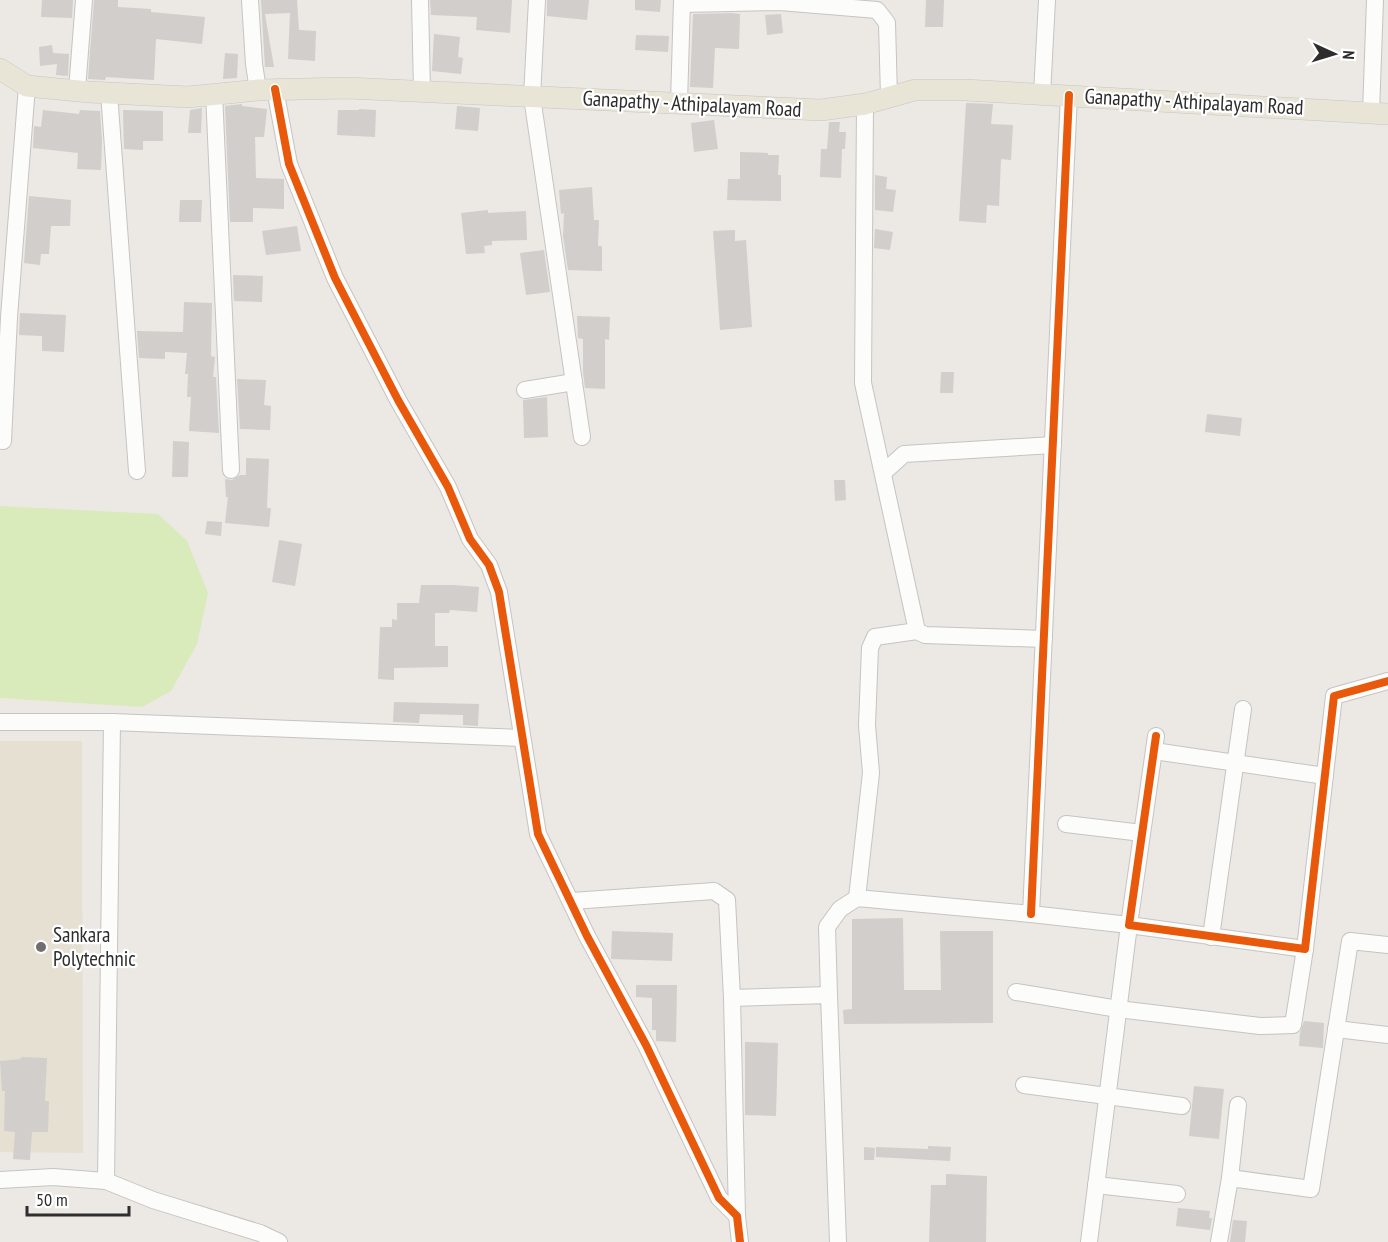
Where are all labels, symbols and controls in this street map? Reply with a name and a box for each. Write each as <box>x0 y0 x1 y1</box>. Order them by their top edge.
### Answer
north arrow <box>1304 24 1364 84</box>
text: N <box>1339 50 1359 60</box>
street label: Ganapathy - Athipalayam Road <box>1084 82 1304 121</box>
street label: Ganapathy - Athipalayam Road <box>582 84 802 123</box>
place label: Sankara Polytechnic <box>53 921 136 972</box>
marker: Sankara Polytechnic <box>34 940 48 954</box>
scale bar <box>27 1179 129 1217</box>
text: 50 m <box>36 1188 68 1211</box>

